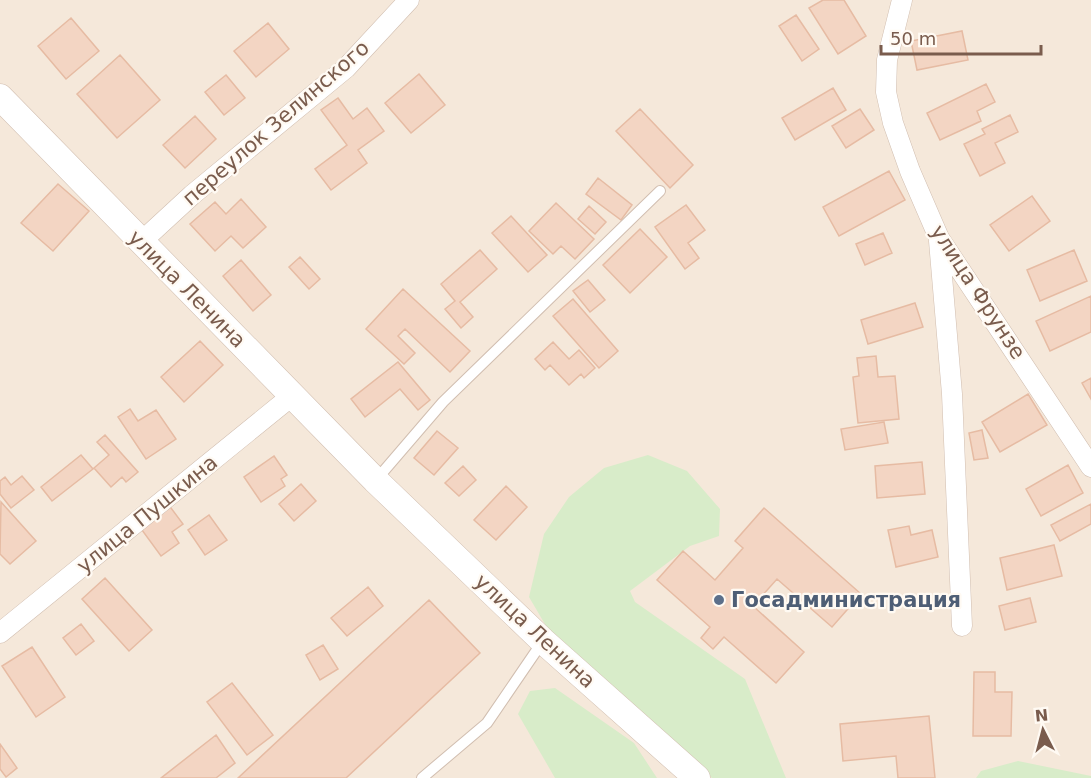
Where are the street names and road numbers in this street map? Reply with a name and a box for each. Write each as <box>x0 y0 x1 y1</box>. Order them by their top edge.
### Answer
street label: переулок Зелинского <box>178 36 374 210</box>
street label: улица Фрунзе <box>926 220 1030 364</box>
street label: улица Ленина <box>123 225 251 353</box>
street label: улица Пушкина <box>72 450 222 578</box>
street label: улица Ленина <box>470 569 600 693</box>

